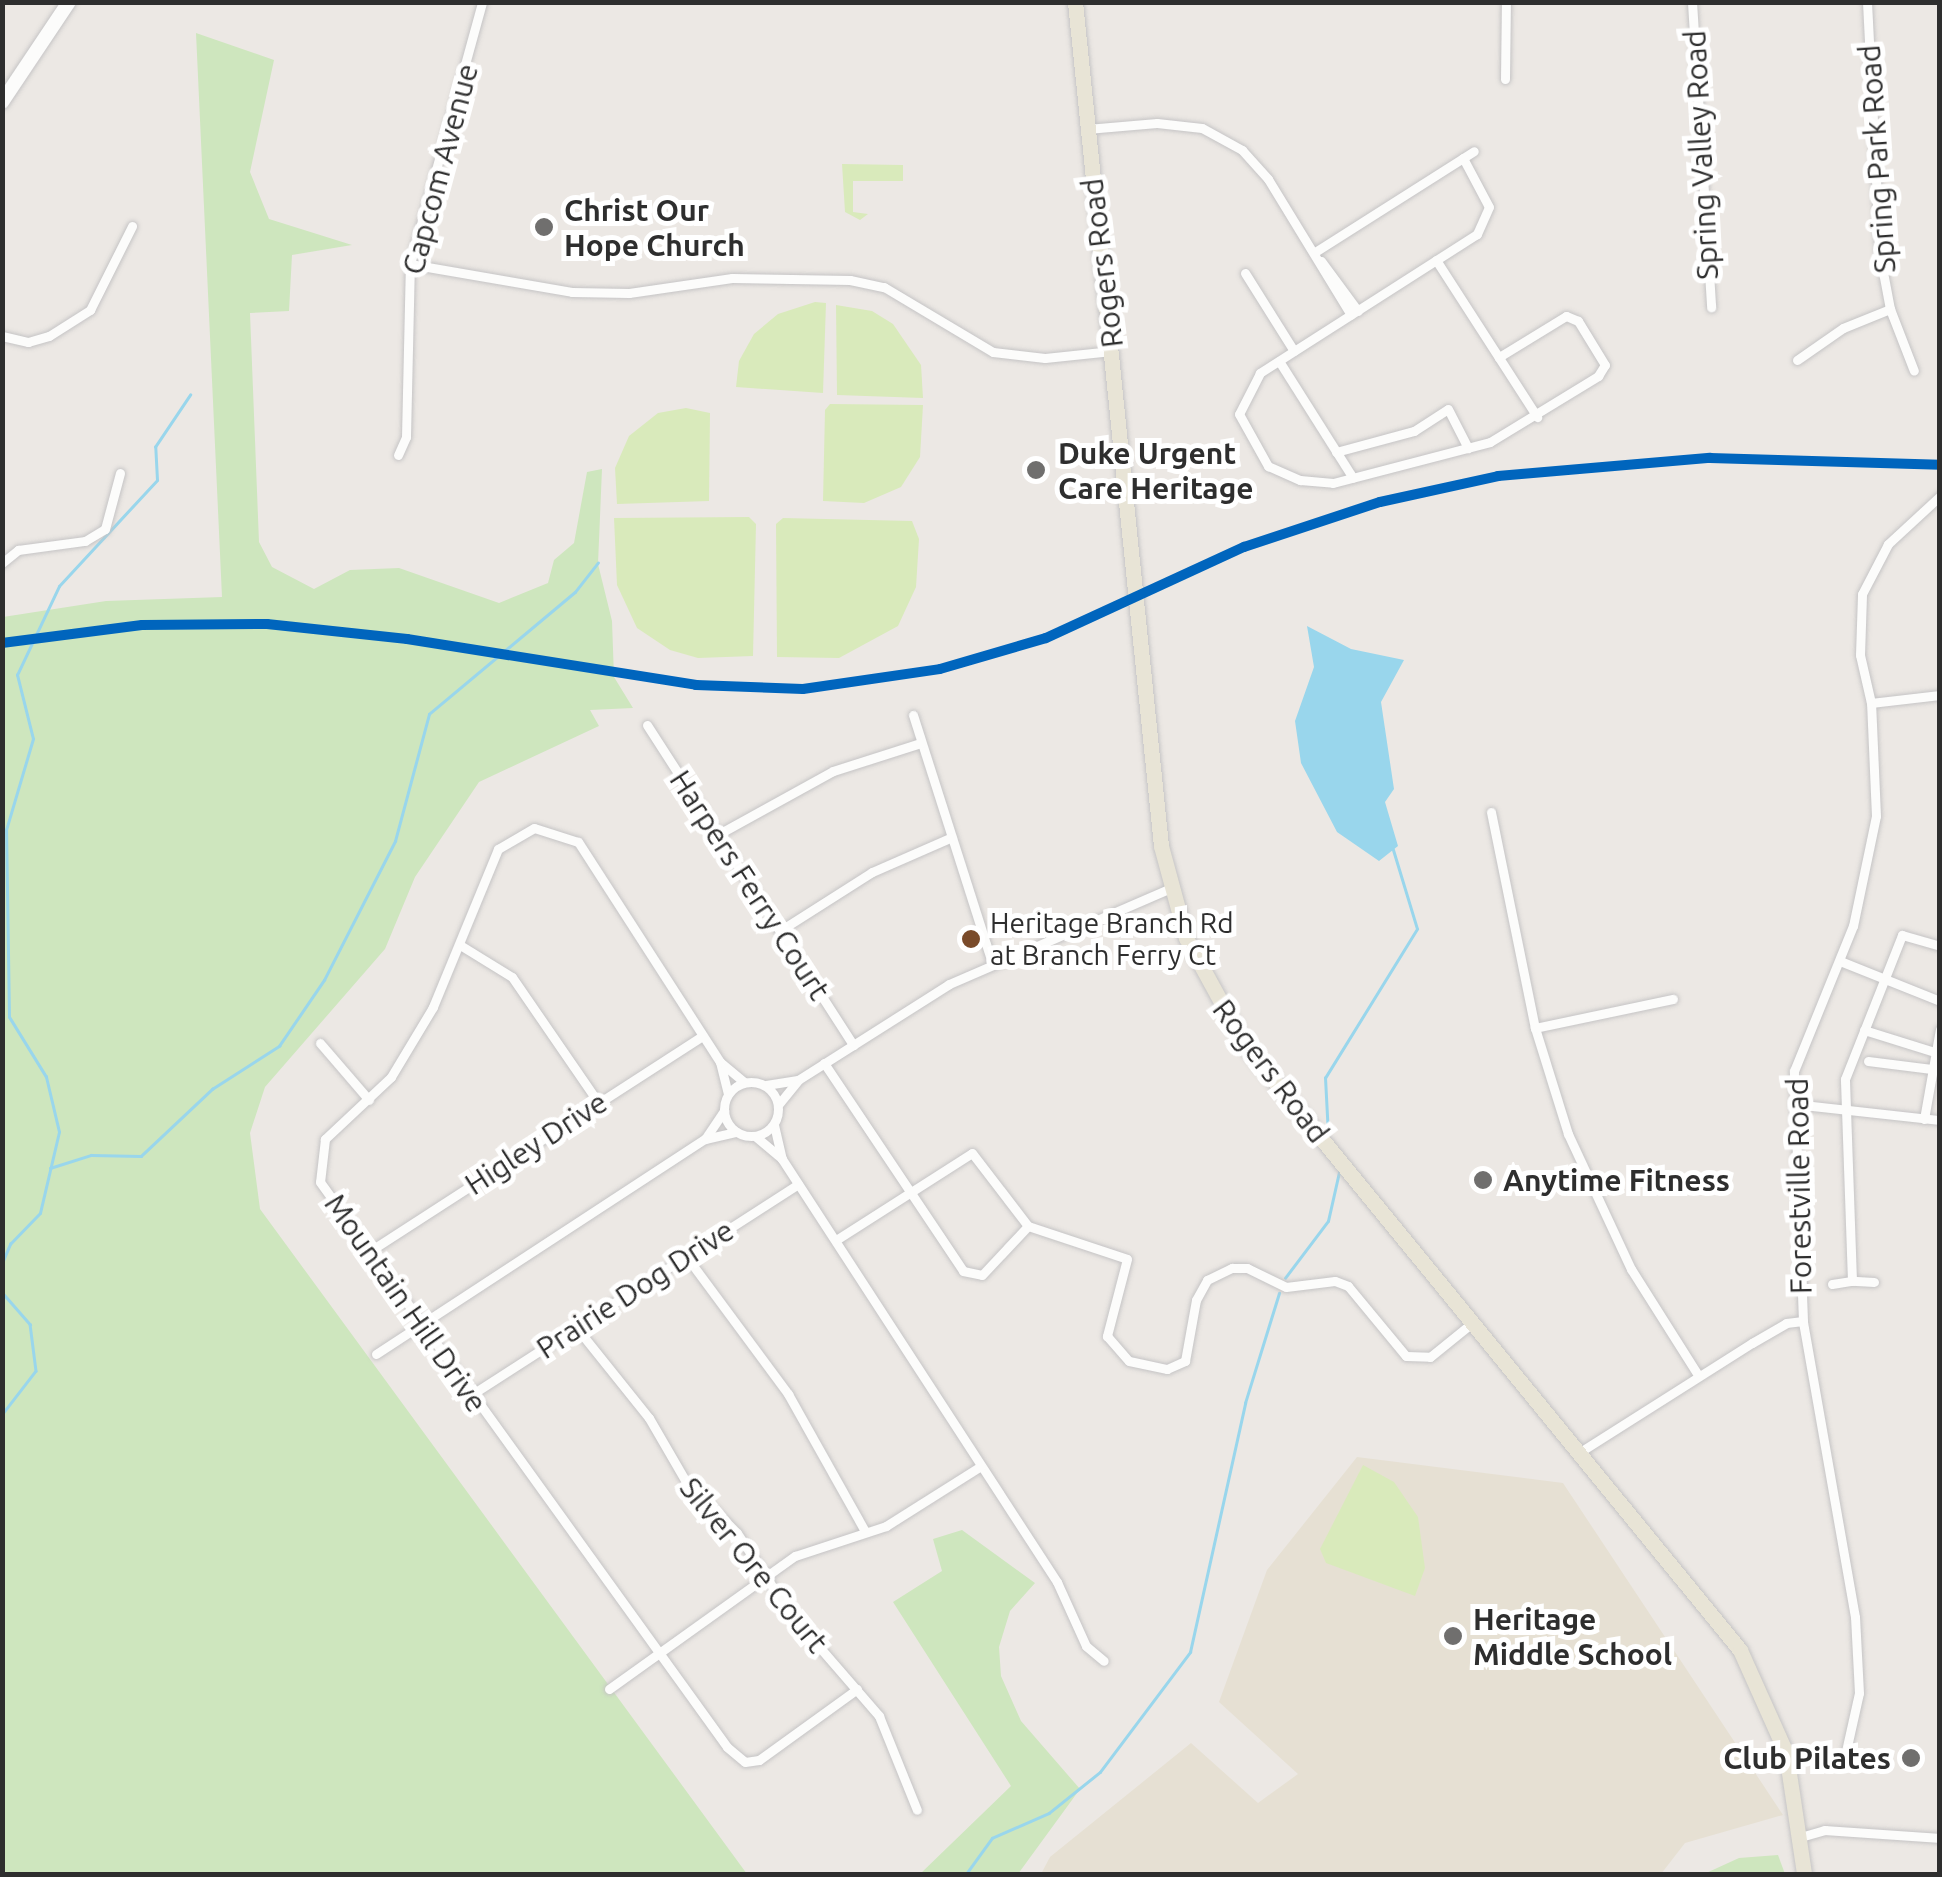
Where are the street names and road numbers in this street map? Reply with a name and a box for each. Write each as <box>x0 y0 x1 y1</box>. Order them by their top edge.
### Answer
street label: Spring Valley Road <box>1676 29 1726 281</box>
street label: Spring Park Road <box>1851 44 1903 274</box>
street label: Capcom Avenue <box>395 60 485 278</box>
street label: Rogers Road <box>1074 176 1130 350</box>
street label: Harpers Ferry Court <box>662 764 838 1006</box>
street label: Rogers Road <box>1205 992 1337 1150</box>
street label: Forestville Road <box>1779 1078 1819 1294</box>
street label: Higley Drive <box>458 1084 614 1202</box>
street label: Mountain Hill Drive <box>317 1187 495 1419</box>
street label: Prairie Dog Drive <box>530 1212 740 1366</box>
street label: Silver Ore Court <box>673 1470 835 1660</box>

